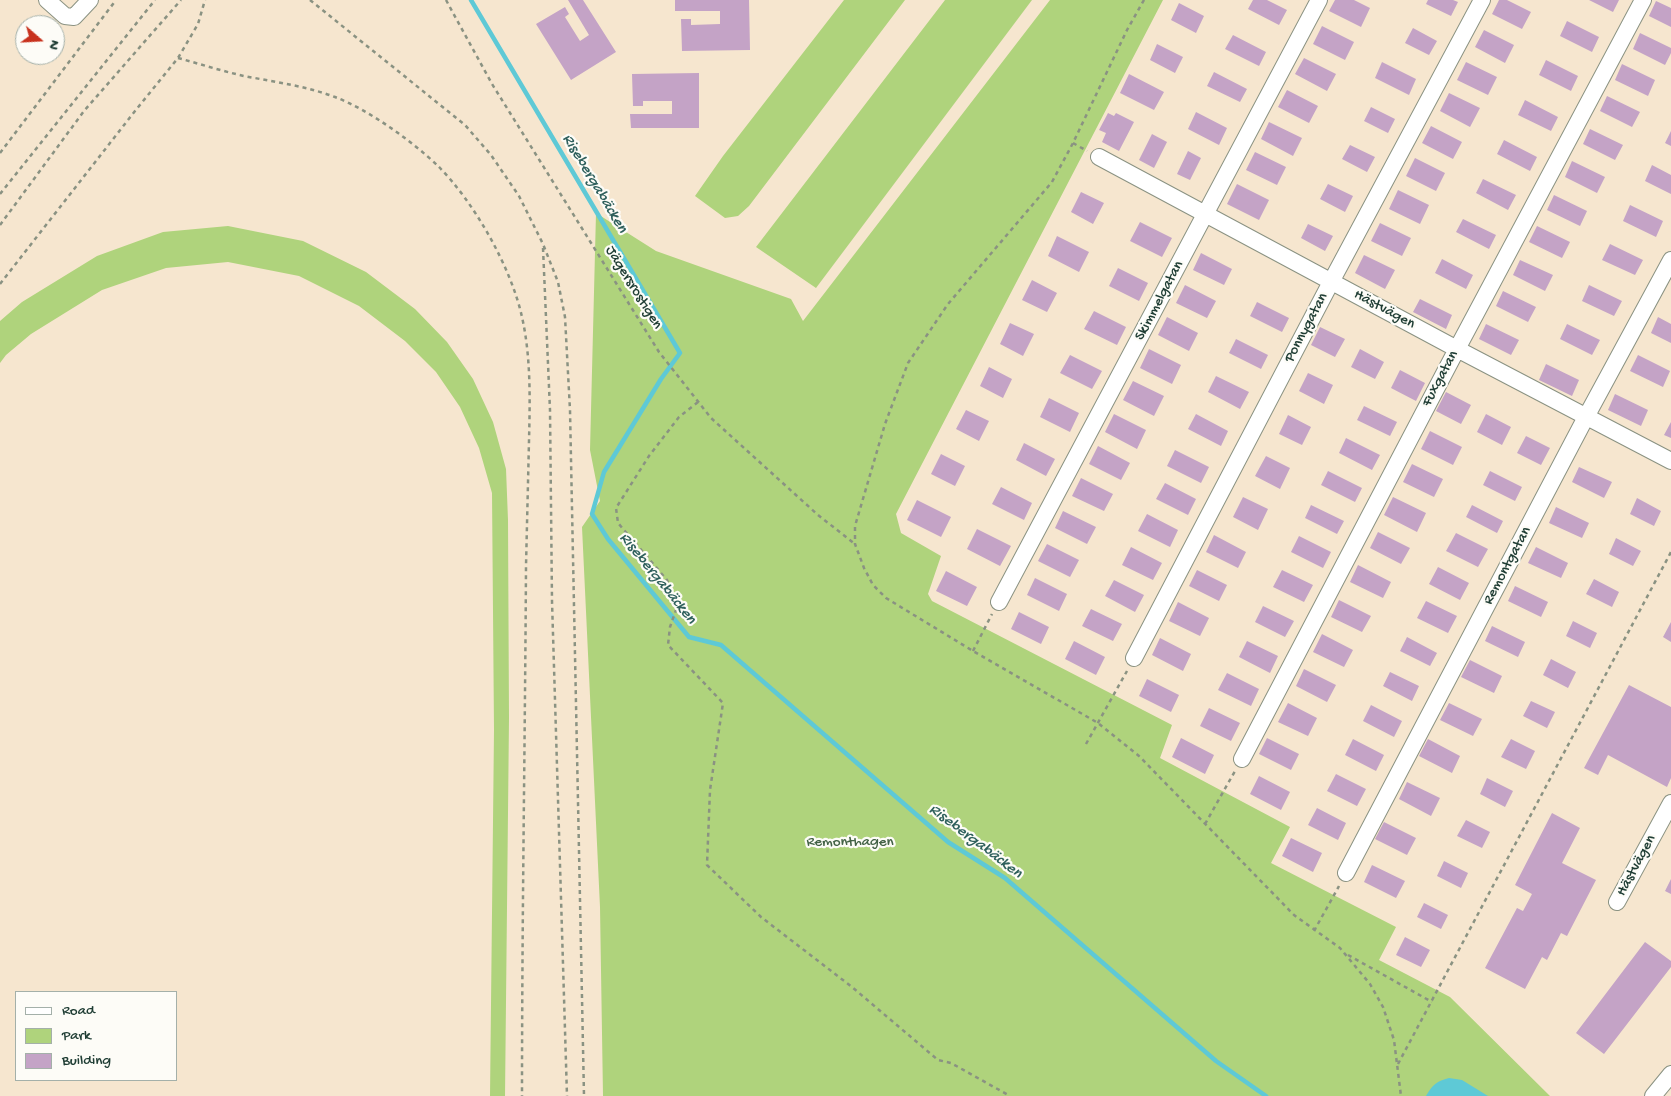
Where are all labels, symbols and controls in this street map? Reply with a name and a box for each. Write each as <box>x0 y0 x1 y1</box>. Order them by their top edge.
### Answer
north arrow <box>15 15 65 65</box>
text: N <box>44 38 63 52</box>
water label: Risebergabäcken <box>557 131 631 237</box>
street label: Jägersrostigen <box>600 243 666 333</box>
street label: Skimmelgatan <box>1131 258 1189 344</box>
street label: Hästvägen <box>1350 286 1418 334</box>
street label: Ponnygatan <box>1281 290 1333 366</box>
street label: Fuxgatan <box>1419 348 1463 410</box>
street label: Remontgatan <box>1480 524 1536 608</box>
water label: Risebergabäcken <box>614 529 700 629</box>
water label: Risebergabäcken <box>924 801 1026 883</box>
street label: Hästvägen <box>1613 832 1661 900</box>
park label: Remonthagen <box>806 834 894 852</box>
legend <box>15 991 178 1081</box>
text: Road <box>62 1002 95 1020</box>
text: Park <box>62 1027 91 1045</box>
text: Building <box>62 1052 111 1070</box>

